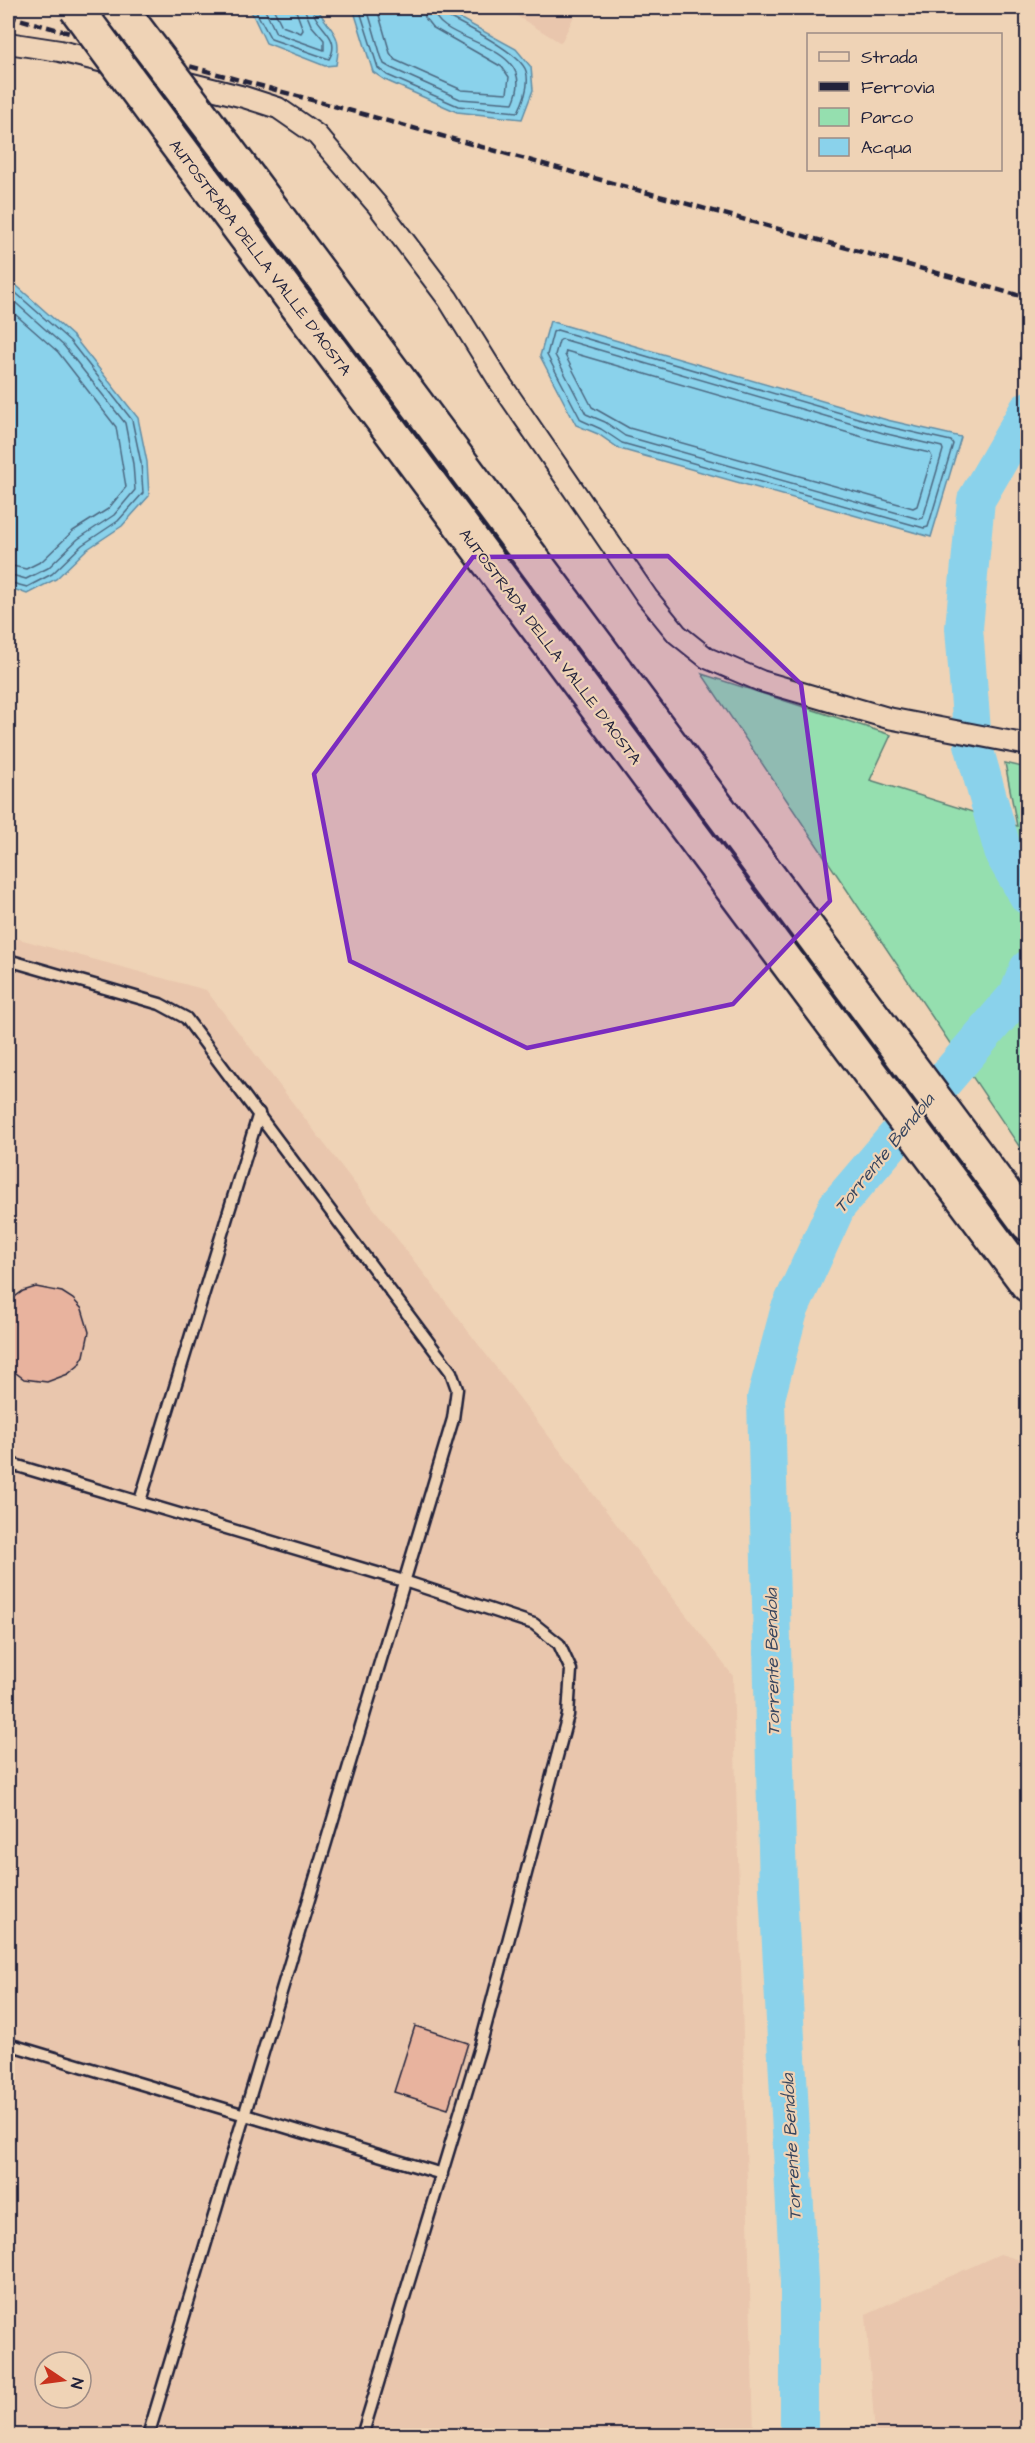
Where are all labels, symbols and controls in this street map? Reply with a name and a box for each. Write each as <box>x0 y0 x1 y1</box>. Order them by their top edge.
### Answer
legend <box>807 33 1002 171</box>
text: Strada <box>861 45 917 70</box>
text: Ferrovia <box>861 75 934 100</box>
text: Parco <box>861 105 913 130</box>
street label: AUTOSTRADA DELLA VALLE D'AOSTA <box>164 135 356 380</box>
text: Acqua <box>861 135 911 160</box>
street label: AUTOSTRADA DELLA VALLE D'AOSTA <box>454 524 646 769</box>
water label: Torrente Bendola <box>828 1088 941 1218</box>
water label: Torrente Bendola <box>759 1587 786 1736</box>
water label: Torrente Bendola <box>775 2072 808 2221</box>
north arrow <box>33 2350 93 2410</box>
text: N <box>65 2376 88 2391</box>

